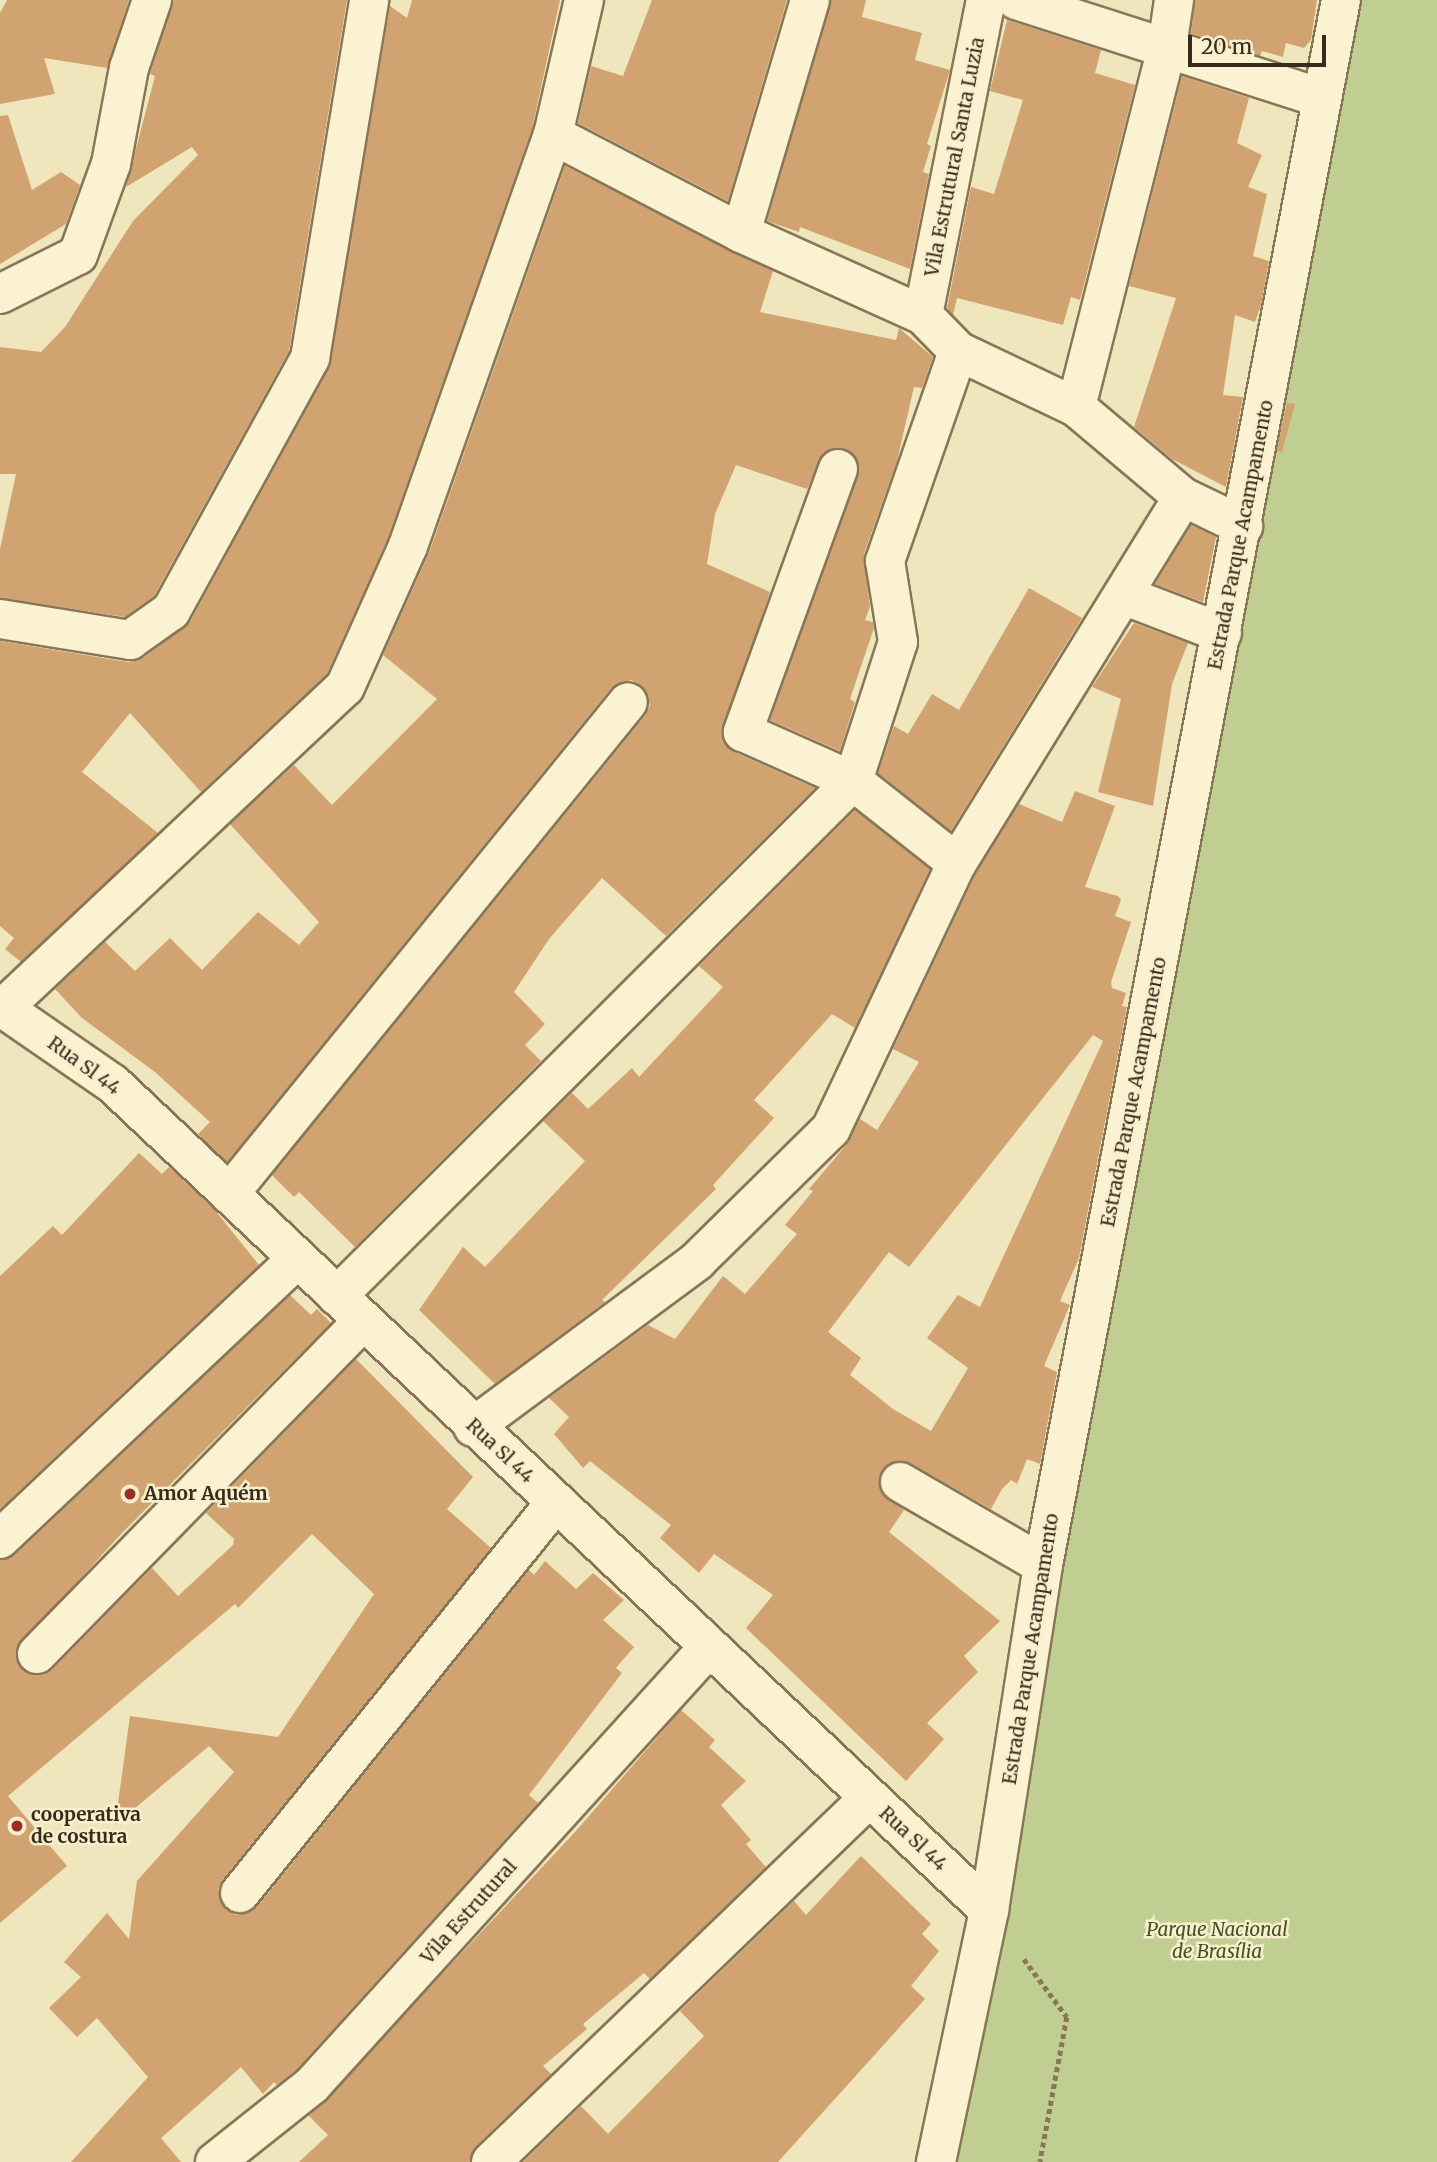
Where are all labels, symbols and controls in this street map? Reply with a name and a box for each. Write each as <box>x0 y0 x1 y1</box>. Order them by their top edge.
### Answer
scale bar <box>1192 21 1330 65</box>
text: 20 m <box>1201 33 1252 60</box>
street label: Vila Estrutural Santa Luzia <box>921 35 989 279</box>
street label: Estrada Parque Acampamento <box>1204 398 1278 672</box>
street label: Estrada Parque Acampamento <box>1097 955 1171 1229</box>
street label: Rua Sl 44 <box>43 1032 125 1100</box>
street label: Rua Sl 44 <box>461 1414 539 1488</box>
place label: Amor Aquém <box>144 1483 268 1505</box>
marker: Amor Aquém <box>122 1486 138 1502</box>
street label: Estrada Parque Acampamento <box>998 1512 1064 1786</box>
street label: Rua Sl 44 <box>874 1802 952 1876</box>
place label: cooperativa de costura <box>31 1804 141 1848</box>
marker: cooperativa de costura <box>9 1818 25 1834</box>
street label: Vila Estrutural <box>416 1855 522 1969</box>
park label: Parque Nacional de Brasília <box>1146 1919 1288 1963</box>

